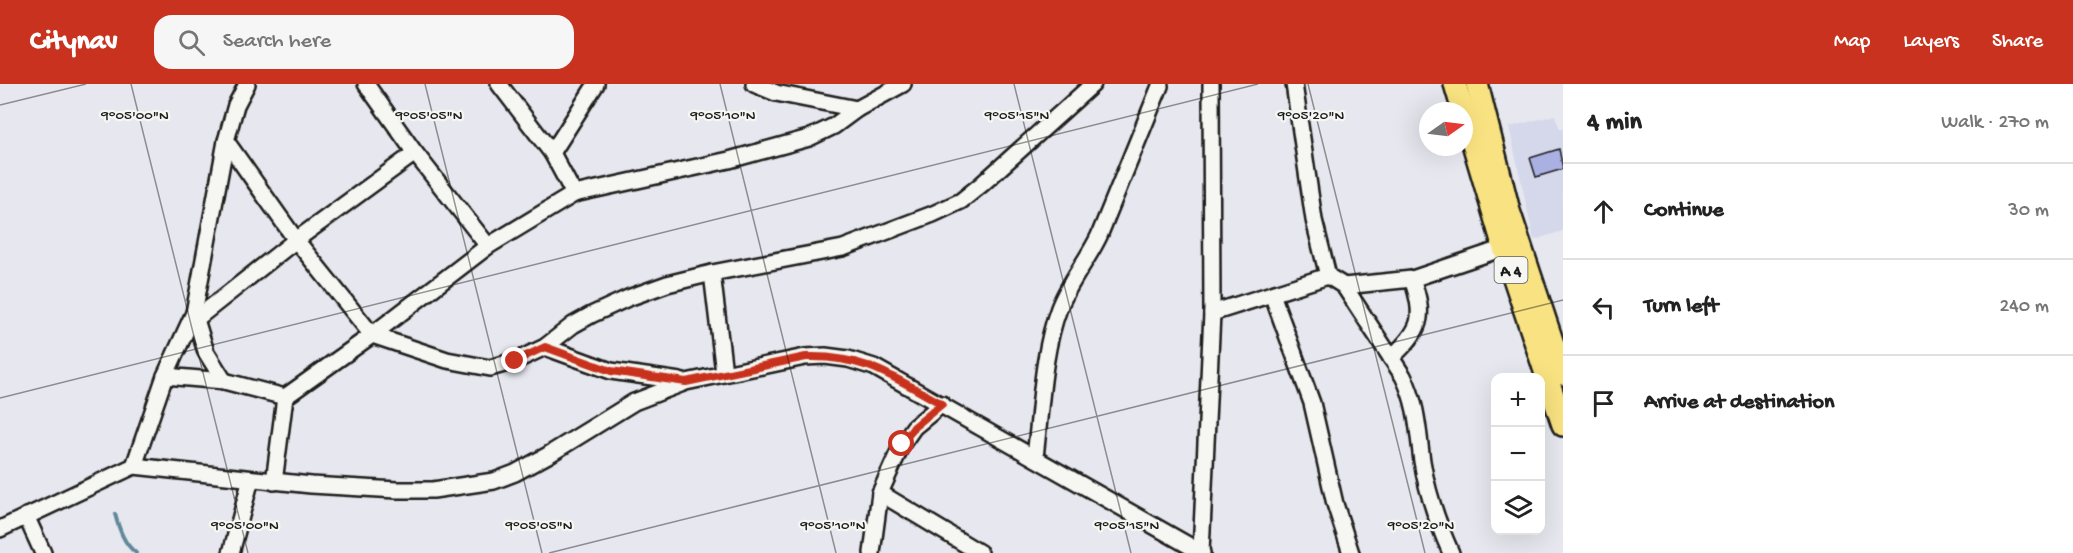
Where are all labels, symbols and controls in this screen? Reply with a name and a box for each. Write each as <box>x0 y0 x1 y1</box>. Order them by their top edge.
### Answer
search box <box>154 15 574 69</box>
text: Citynav <box>30 26 118 59</box>
icon: search <box>175 26 208 59</box>
text: Search here <box>223 29 331 55</box>
text: Map <box>1834 30 1870 55</box>
text: Layers <box>1903 30 1959 55</box>
text: Share <box>1992 30 2043 55</box>
north arrow <box>1419 102 1473 156</box>
text: 9°05'00"N <box>100 107 169 125</box>
text: 9°05'05"N <box>395 107 463 125</box>
text: 9°05'10"N <box>689 107 756 125</box>
text: 9°05'15"N <box>984 107 1049 125</box>
text: 9°05'20"N <box>1277 107 1344 125</box>
text: 4 min <box>1587 108 1642 139</box>
text: Walk · 270 m <box>1941 112 2049 135</box>
icon: ahead <box>1587 195 1620 228</box>
text: Continue <box>1644 198 1724 224</box>
text: 30 m <box>2008 200 2049 223</box>
road number: A 4 <box>1494 257 1528 283</box>
icon: left <box>1587 291 1620 324</box>
text: Turn left <box>1644 294 1718 320</box>
text: 240 m <box>1999 296 2049 319</box>
route end <box>501 347 527 373</box>
map controls <box>1491 373 1545 535</box>
button: + <box>1491 373 1545 427</box>
icon: arrive <box>1587 387 1620 420</box>
text: Arrive at destination <box>1644 390 1834 416</box>
button: − <box>1491 427 1545 481</box>
route start <box>888 430 914 456</box>
button: layers <box>1491 481 1545 535</box>
text: 9°05'00"N <box>210 517 279 535</box>
text: 9°05'05"N <box>505 517 573 535</box>
text: 9°05'10"N <box>799 517 866 535</box>
text: 9°05'15"N <box>1094 517 1159 535</box>
text: 9°05'20"N <box>1387 517 1454 535</box>

